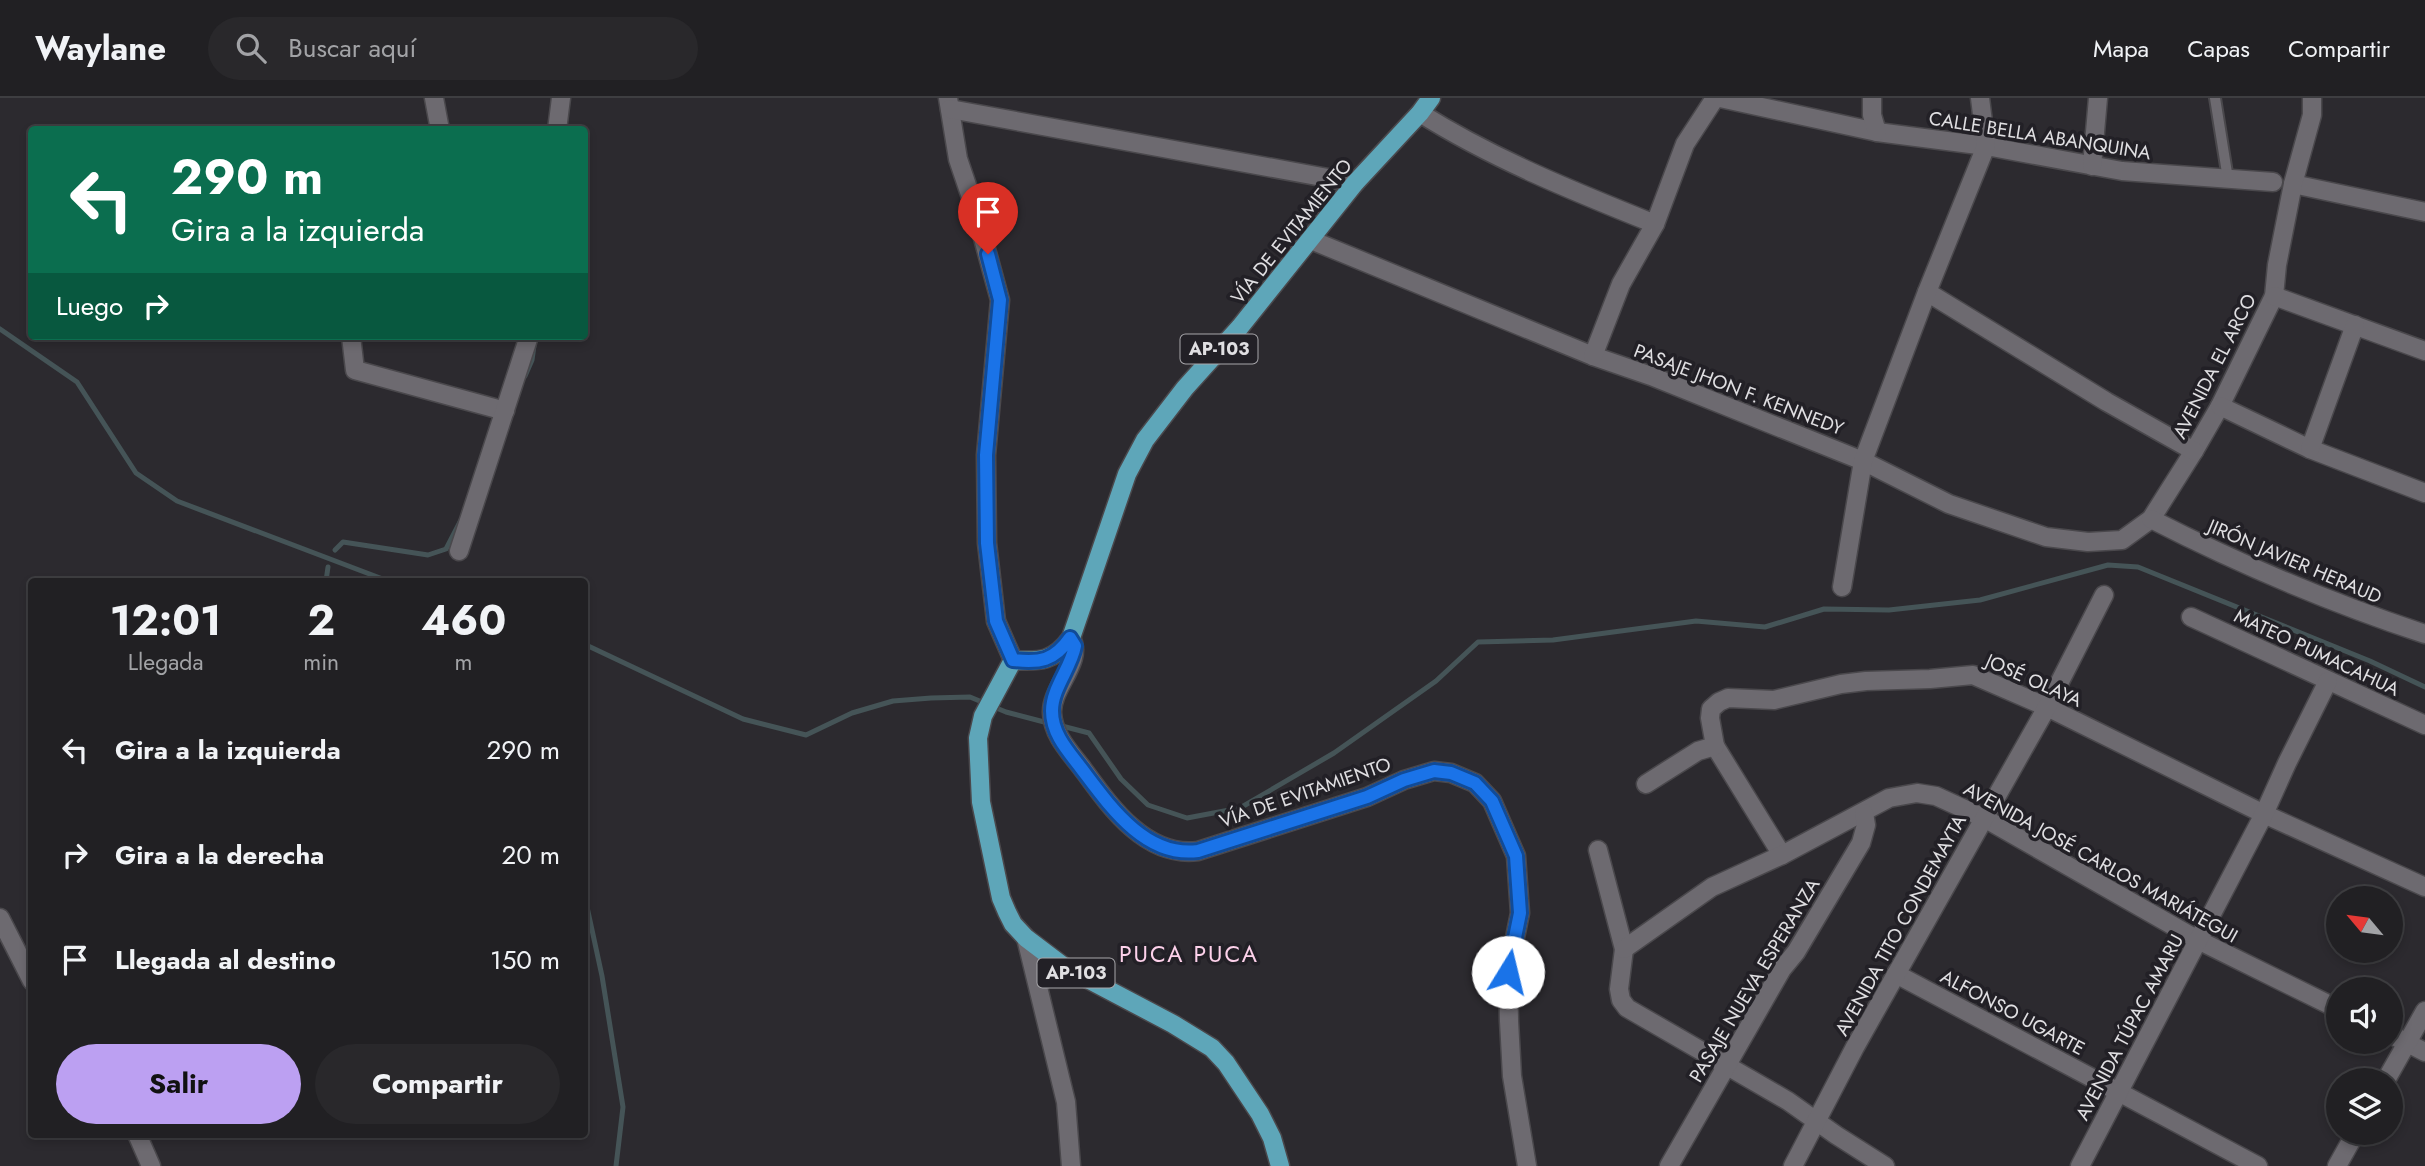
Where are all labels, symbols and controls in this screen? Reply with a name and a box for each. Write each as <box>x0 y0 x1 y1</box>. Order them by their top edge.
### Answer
search box <box>208 17 698 80</box>
text: Waylane <box>35 25 166 72</box>
icon: search <box>232 29 270 67</box>
text: Buscar aquí <box>288 29 416 67</box>
text: Mapa <box>2093 31 2149 66</box>
text: Capas <box>2187 31 2250 66</box>
text: Compartir <box>2288 31 2390 66</box>
street label: CALLE BELLA ABANQUINA <box>1927 105 2153 166</box>
text: 290 m <box>171 142 323 212</box>
street label: VÍA DE EVITAMIENTO <box>1224 153 1358 310</box>
icon: left <box>56 154 147 245</box>
pin <box>958 182 1018 254</box>
icon: arrive <box>969 193 1007 231</box>
text: Gira a la izquierda <box>171 207 424 253</box>
text: Luego <box>56 287 123 325</box>
icon: right <box>137 287 175 325</box>
street label: AVENIDA EL ARCO <box>2166 289 2263 443</box>
road number: AP-103 <box>1180 334 1258 363</box>
street label: PASAJE JHON F. KENNEDY <box>1630 337 1848 442</box>
street label: JIRÓN JAVIER HERAUD <box>2201 511 2386 610</box>
text: 12:01 <box>110 590 221 651</box>
text: 2 <box>307 590 335 651</box>
text: 460 <box>421 590 506 651</box>
street label: MATEO PUMACAHUA <box>2230 602 2404 703</box>
text: Llegada <box>128 645 204 679</box>
text: min <box>303 645 339 679</box>
text: m <box>455 645 473 679</box>
street label: JOSÉ OLAYA <box>1979 646 2087 714</box>
icon: left <box>56 731 94 769</box>
text: Gira a la izquierda <box>115 731 341 769</box>
text: 290 m <box>487 731 560 769</box>
street label: VÍA DE EVITAMIENTO <box>1216 750 1395 834</box>
street label: AVENIDA JOSÉ CARLOS MARIÁTEGUI <box>1959 776 2243 949</box>
street label: AVENIDA TITO CONDEMAYTA <box>1828 809 1973 1041</box>
icon: right <box>56 836 94 874</box>
text: Gira a la derecha <box>115 836 324 874</box>
text: 20 m <box>502 836 560 874</box>
street label: PASAJE NUEVA ESPERANZA <box>1683 873 1826 1087</box>
north arrow <box>2326 886 2403 962</box>
map controls <box>2326 886 2403 1145</box>
street label: AVENIDA TÚPAC AMARU <box>2069 929 2190 1125</box>
position arrow <box>1471 935 1545 1009</box>
district label: PUCA PUCA <box>1119 937 1259 971</box>
icon: arrive <box>56 941 94 979</box>
text: Llegada al destino <box>115 941 336 979</box>
text: 150 m <box>490 941 560 979</box>
road number: AP-103 <box>1038 958 1114 988</box>
street label: ALFONSO UGARTE <box>1936 963 2090 1062</box>
button: sound <box>2326 977 2403 1054</box>
button: Salir <box>56 1044 301 1124</box>
button: Compartir <box>315 1044 560 1124</box>
button: layers <box>2326 1068 2403 1145</box>

